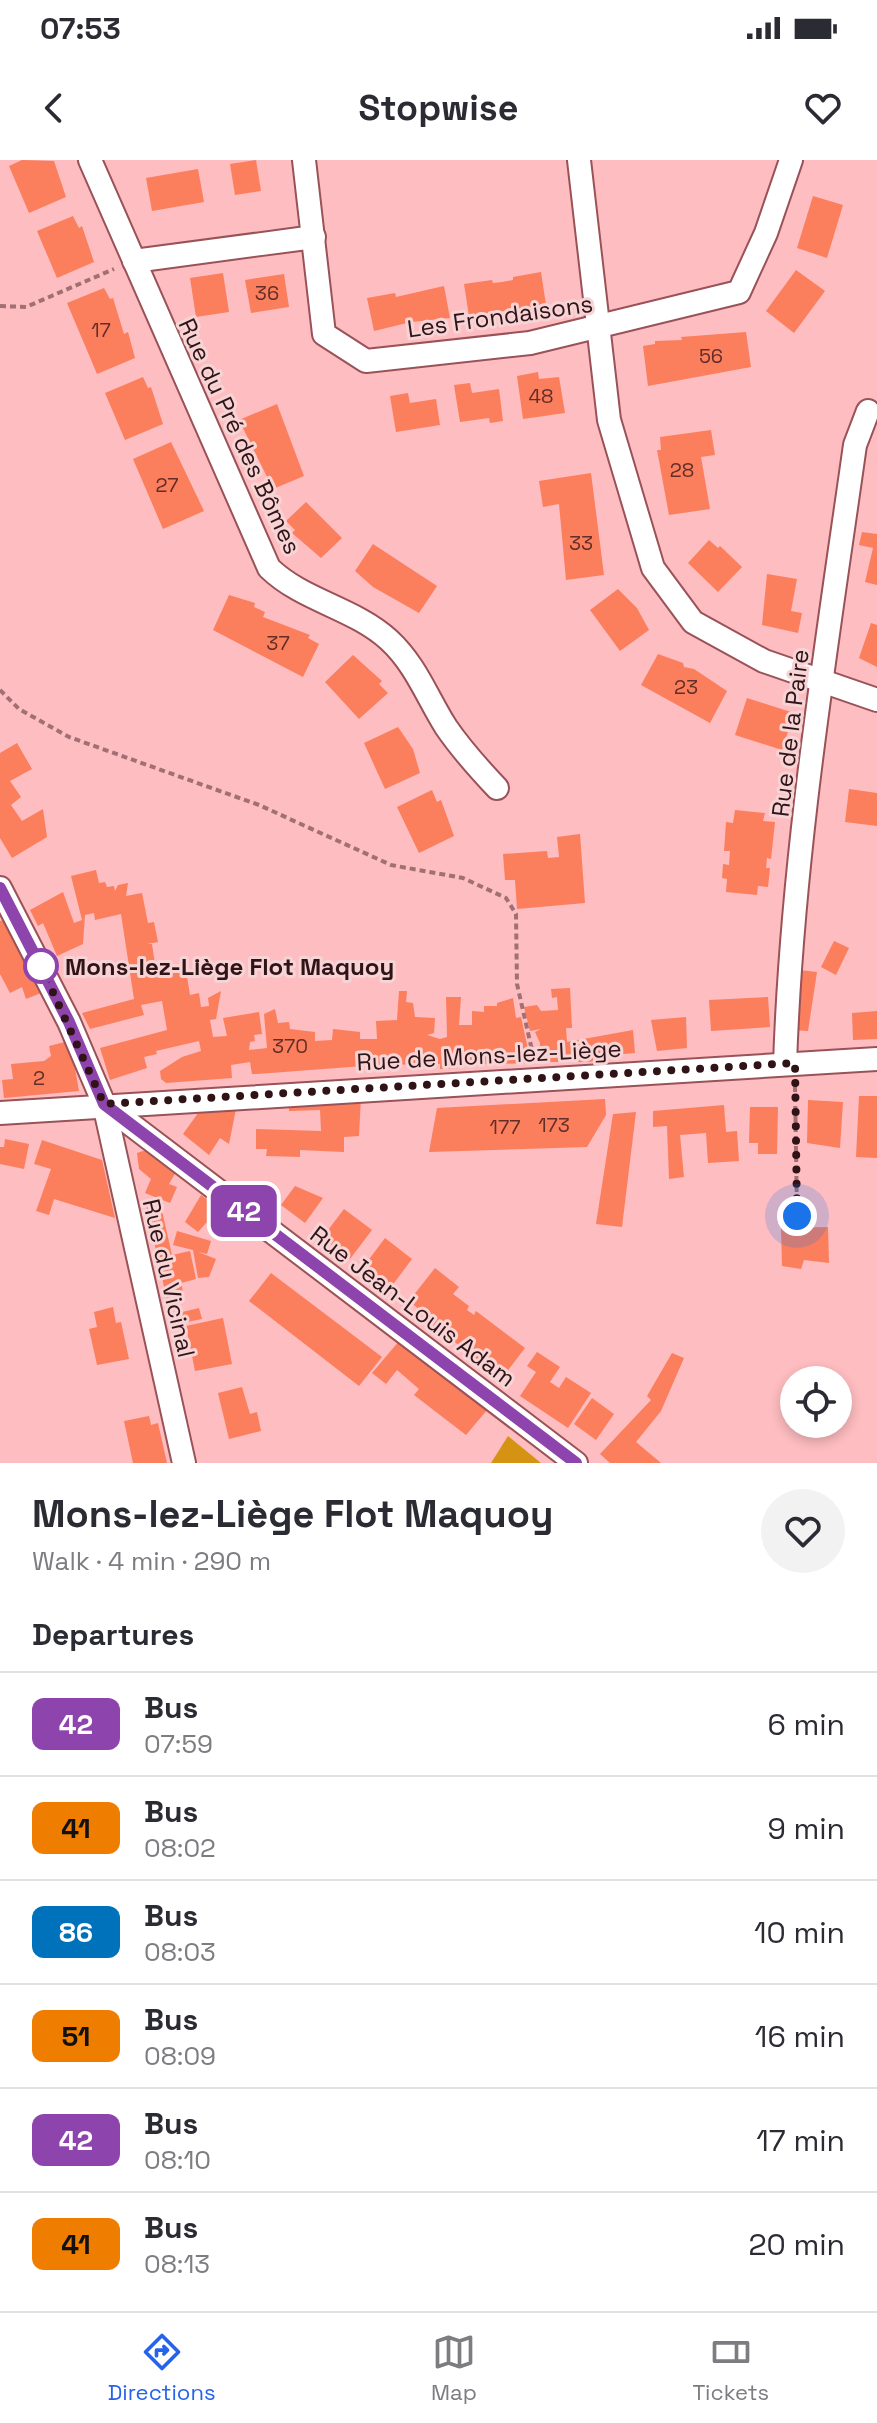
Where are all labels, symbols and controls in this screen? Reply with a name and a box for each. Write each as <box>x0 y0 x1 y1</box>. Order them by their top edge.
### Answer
text: 07:53 <box>40 9 121 48</box>
text: Stopwise <box>359 85 518 131</box>
icon: back <box>32 86 76 130</box>
icon: heart <box>801 86 845 130</box>
house number: 36 <box>255 280 279 306</box>
street label: Les Frondaisons <box>405 288 595 344</box>
street label: Rue du Pré des Bômes <box>172 313 308 559</box>
house number: 17 <box>91 317 111 343</box>
house number: 56 <box>699 343 723 369</box>
house number: 48 <box>529 383 553 409</box>
house number: 28 <box>670 457 694 483</box>
house number: 27 <box>155 472 179 498</box>
house number: 33 <box>569 530 593 556</box>
house number: 37 <box>266 630 290 656</box>
street label: Rue de la Paire <box>764 647 816 819</box>
house number: 23 <box>674 674 698 700</box>
marker: Mons-lez-Liège Flot Maquoy <box>24 949 58 983</box>
place label: Mons-lez-Liège Flot Maquoy <box>65 951 394 982</box>
house number: 370 <box>272 1033 308 1059</box>
street label: Rue de Mons-lez-Liège <box>356 1033 622 1077</box>
house number: 2 <box>33 1065 45 1091</box>
house number: 173 <box>538 1112 570 1138</box>
house number: 177 <box>490 1114 520 1140</box>
line badge: 42 <box>208 1185 280 1237</box>
text: 42 <box>227 1193 261 1229</box>
street label: Rue du Vicinal <box>136 1196 202 1360</box>
your location <box>777 1196 817 1236</box>
street label: Rue Jean-Louis Adam <box>304 1219 522 1393</box>
map controls <box>780 1366 852 1438</box>
button: locate <box>780 1366 852 1438</box>
button: heart <box>761 1489 845 1573</box>
text: Mons-lez-Liège Flot Maquoy <box>32 1490 553 1538</box>
text: Walk · 4 min · 290 m <box>32 1544 271 1578</box>
text: Departures <box>32 1615 194 1654</box>
text: Bus <box>144 1688 198 1727</box>
text: 6 min <box>767 1705 845 1744</box>
text: 42 <box>59 1706 93 1742</box>
text: 07:59 <box>144 1727 213 1761</box>
text: Bus <box>144 1792 198 1831</box>
text: 9 min <box>767 1809 845 1848</box>
text: 41 <box>61 1810 91 1846</box>
text: 08:02 <box>144 1831 216 1865</box>
text: Bus <box>144 1896 198 1935</box>
text: 10 min <box>754 1913 845 1952</box>
text: 86 <box>59 1914 93 1950</box>
text: 08:03 <box>144 1935 216 1969</box>
text: Bus <box>144 2000 198 2039</box>
text: 16 min <box>755 2017 845 2056</box>
text: 51 <box>62 2018 90 2054</box>
text: 08:09 <box>144 2039 216 2073</box>
text: Bus <box>144 2104 198 2143</box>
text: 17 min <box>756 2121 845 2160</box>
text: 42 <box>59 2122 93 2158</box>
text: 08:10 <box>144 2143 211 2177</box>
text: Bus <box>144 2208 198 2247</box>
text: 20 min <box>748 2225 845 2264</box>
text: 41 <box>61 2226 91 2262</box>
text: 08:13 <box>144 2247 210 2281</box>
tab: Directions <box>108 2330 216 2406</box>
tab: Map <box>431 2330 477 2406</box>
tab: Tickets <box>692 2330 769 2406</box>

